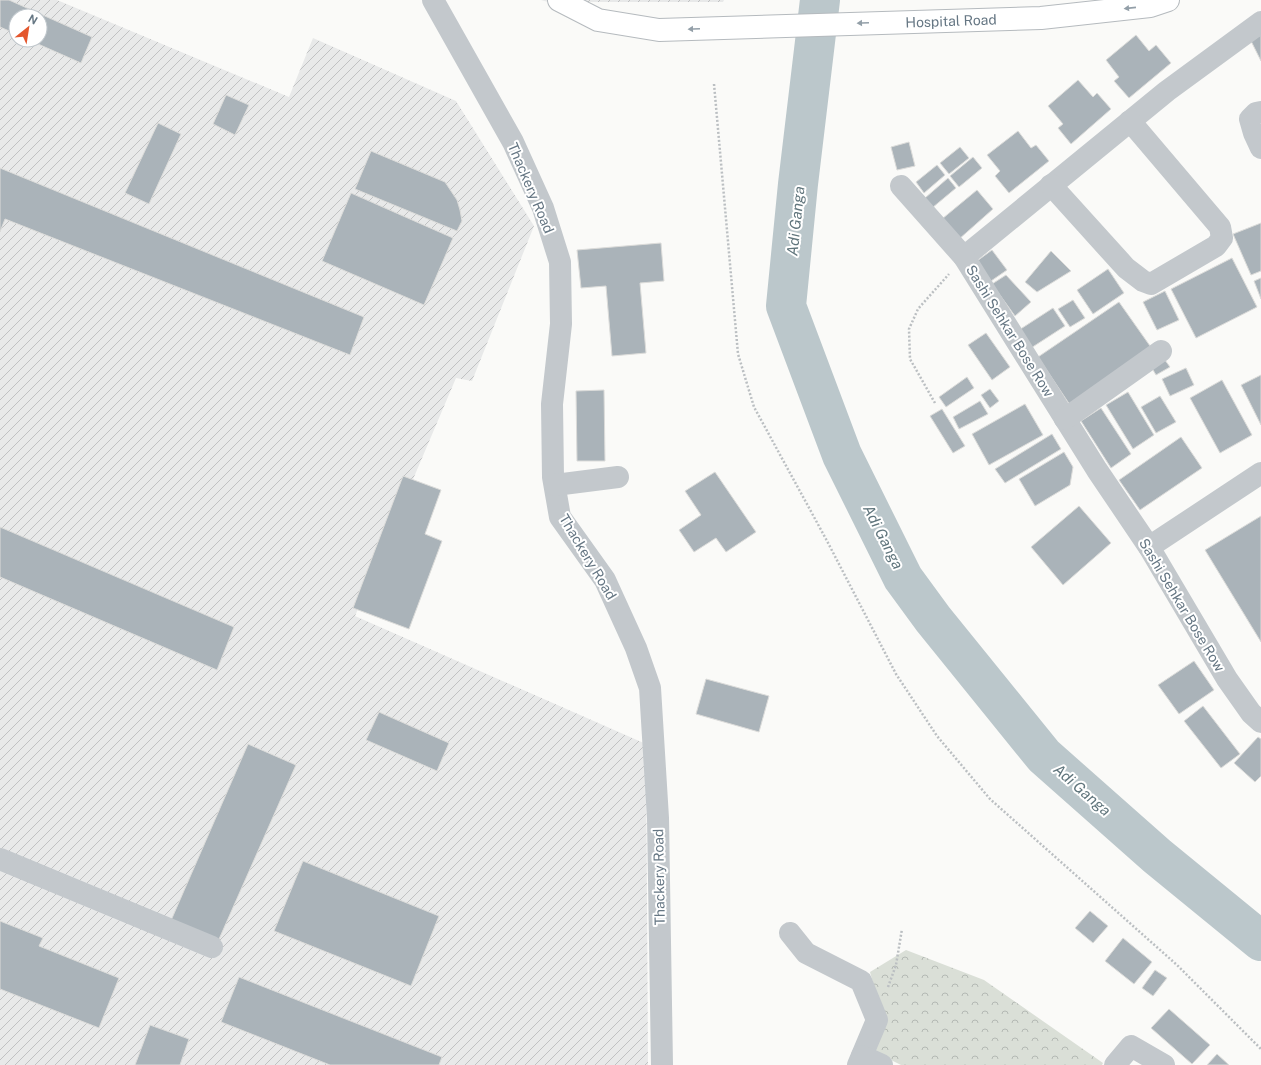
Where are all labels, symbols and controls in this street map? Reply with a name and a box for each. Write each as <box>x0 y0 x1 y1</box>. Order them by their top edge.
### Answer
one-way arrow <box>1124 5 1136 12</box>
north arrow <box>8 8 48 48</box>
street label: Hospital Road <box>905 11 997 31</box>
text: N <box>26 12 40 27</box>
one-way arrow <box>857 20 869 27</box>
one-way arrow <box>687 26 700 32</box>
street label: Thackery Road <box>505 140 557 236</box>
water label: Adi Ganga <box>783 185 808 257</box>
street label: Sashi Sehkar Bose Row <box>963 262 1057 400</box>
water label: Adi Ganga <box>860 502 907 572</box>
street label: Thackery Road <box>556 511 620 603</box>
street label: Sashi Sehkar Bose Row <box>1136 536 1228 674</box>
water label: Adi Ganga <box>1050 760 1114 819</box>
street label: Thackery Road <box>650 828 668 926</box>

